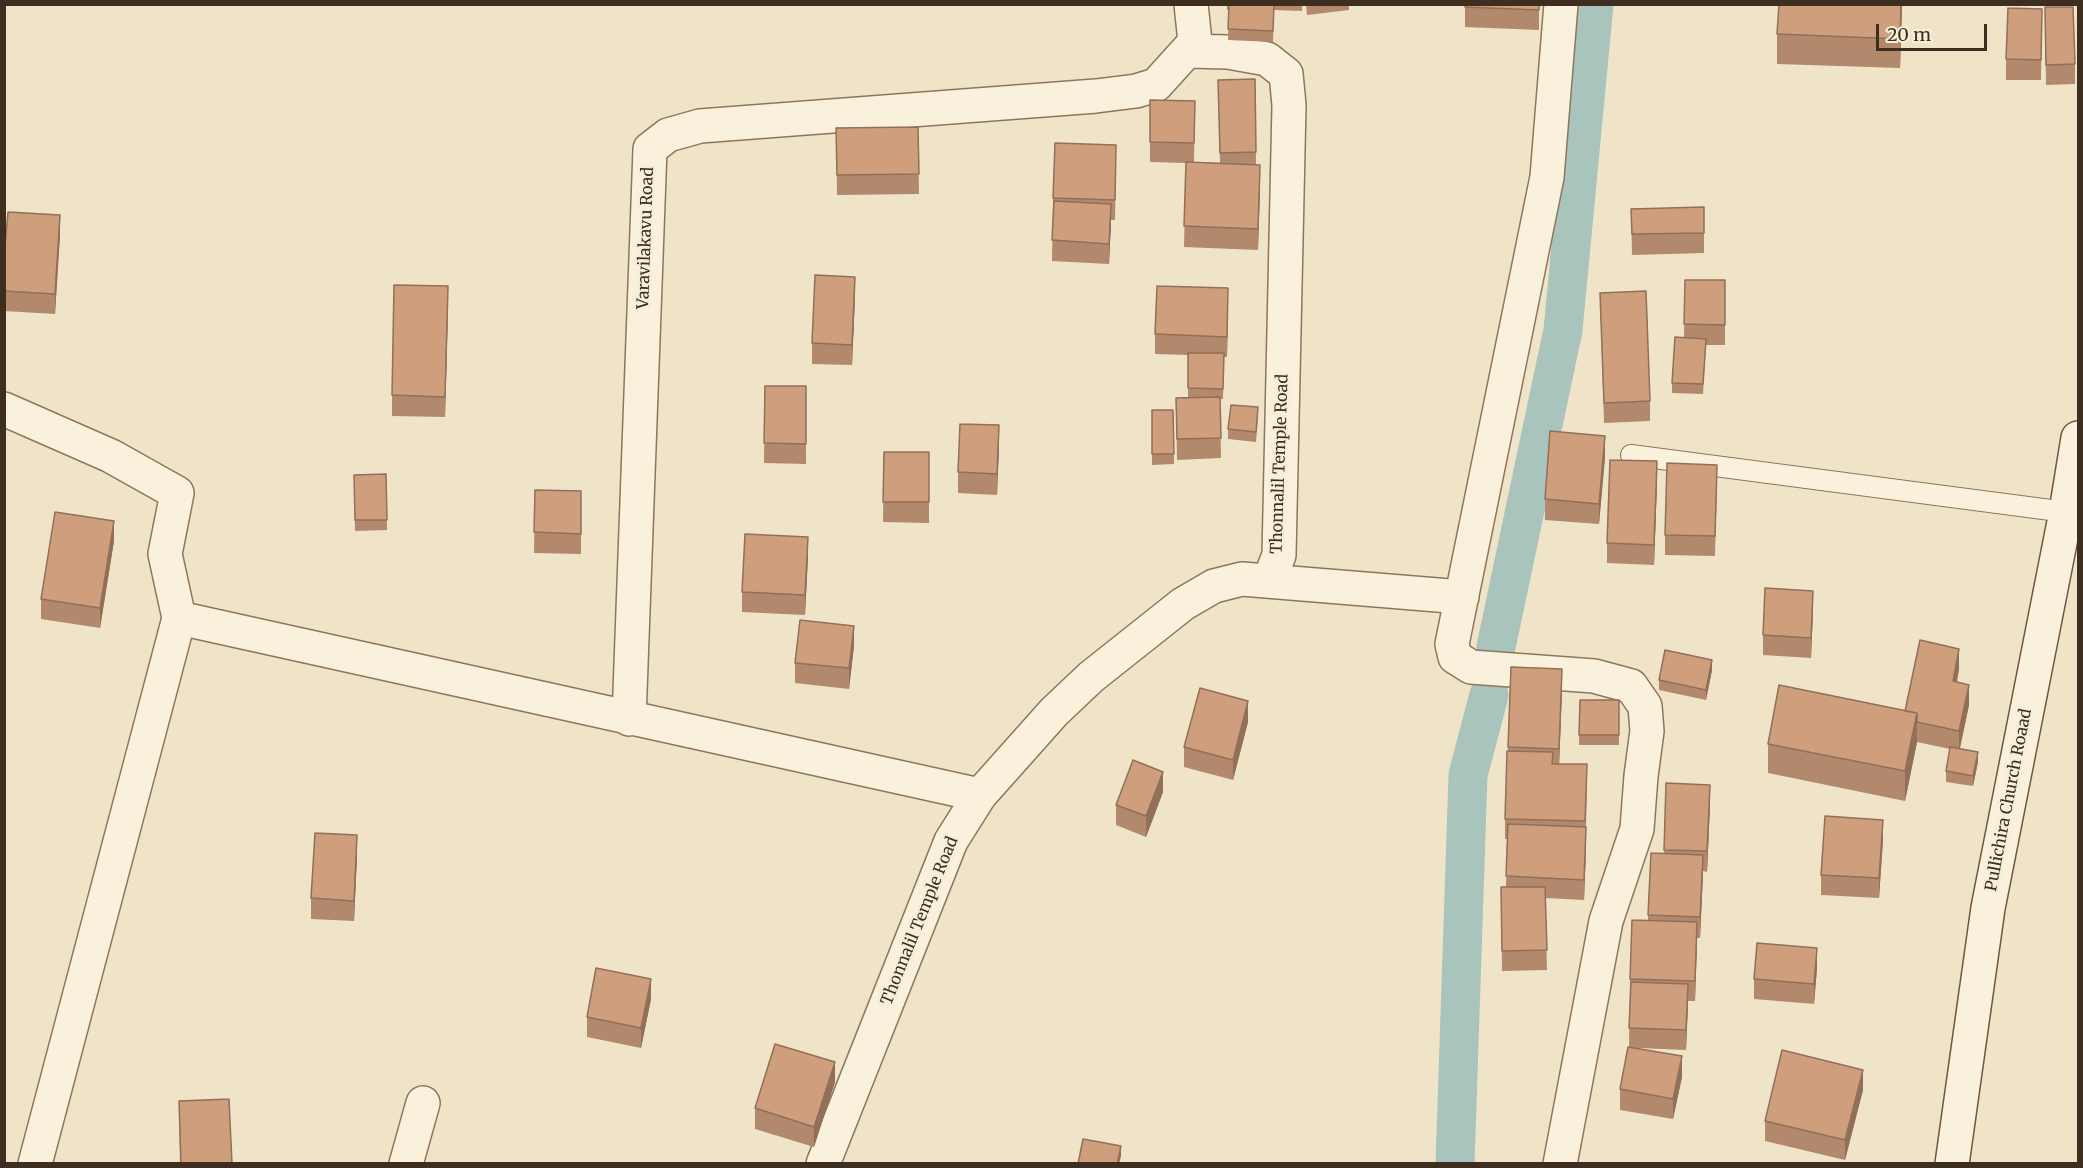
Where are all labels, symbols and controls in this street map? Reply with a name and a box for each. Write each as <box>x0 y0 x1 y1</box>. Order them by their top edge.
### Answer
scale bar <box>1879 12 1990 50</box>
text: 20 m <box>1887 23 1931 46</box>
street label: Varavilakavu Road <box>634 167 658 309</box>
street label: Thonnalil Temple Road <box>1267 374 1293 554</box>
street label: Pullichira Church Roaad <box>1982 707 2036 893</box>
street label: Thonnalil Temple Road <box>877 834 963 1008</box>

